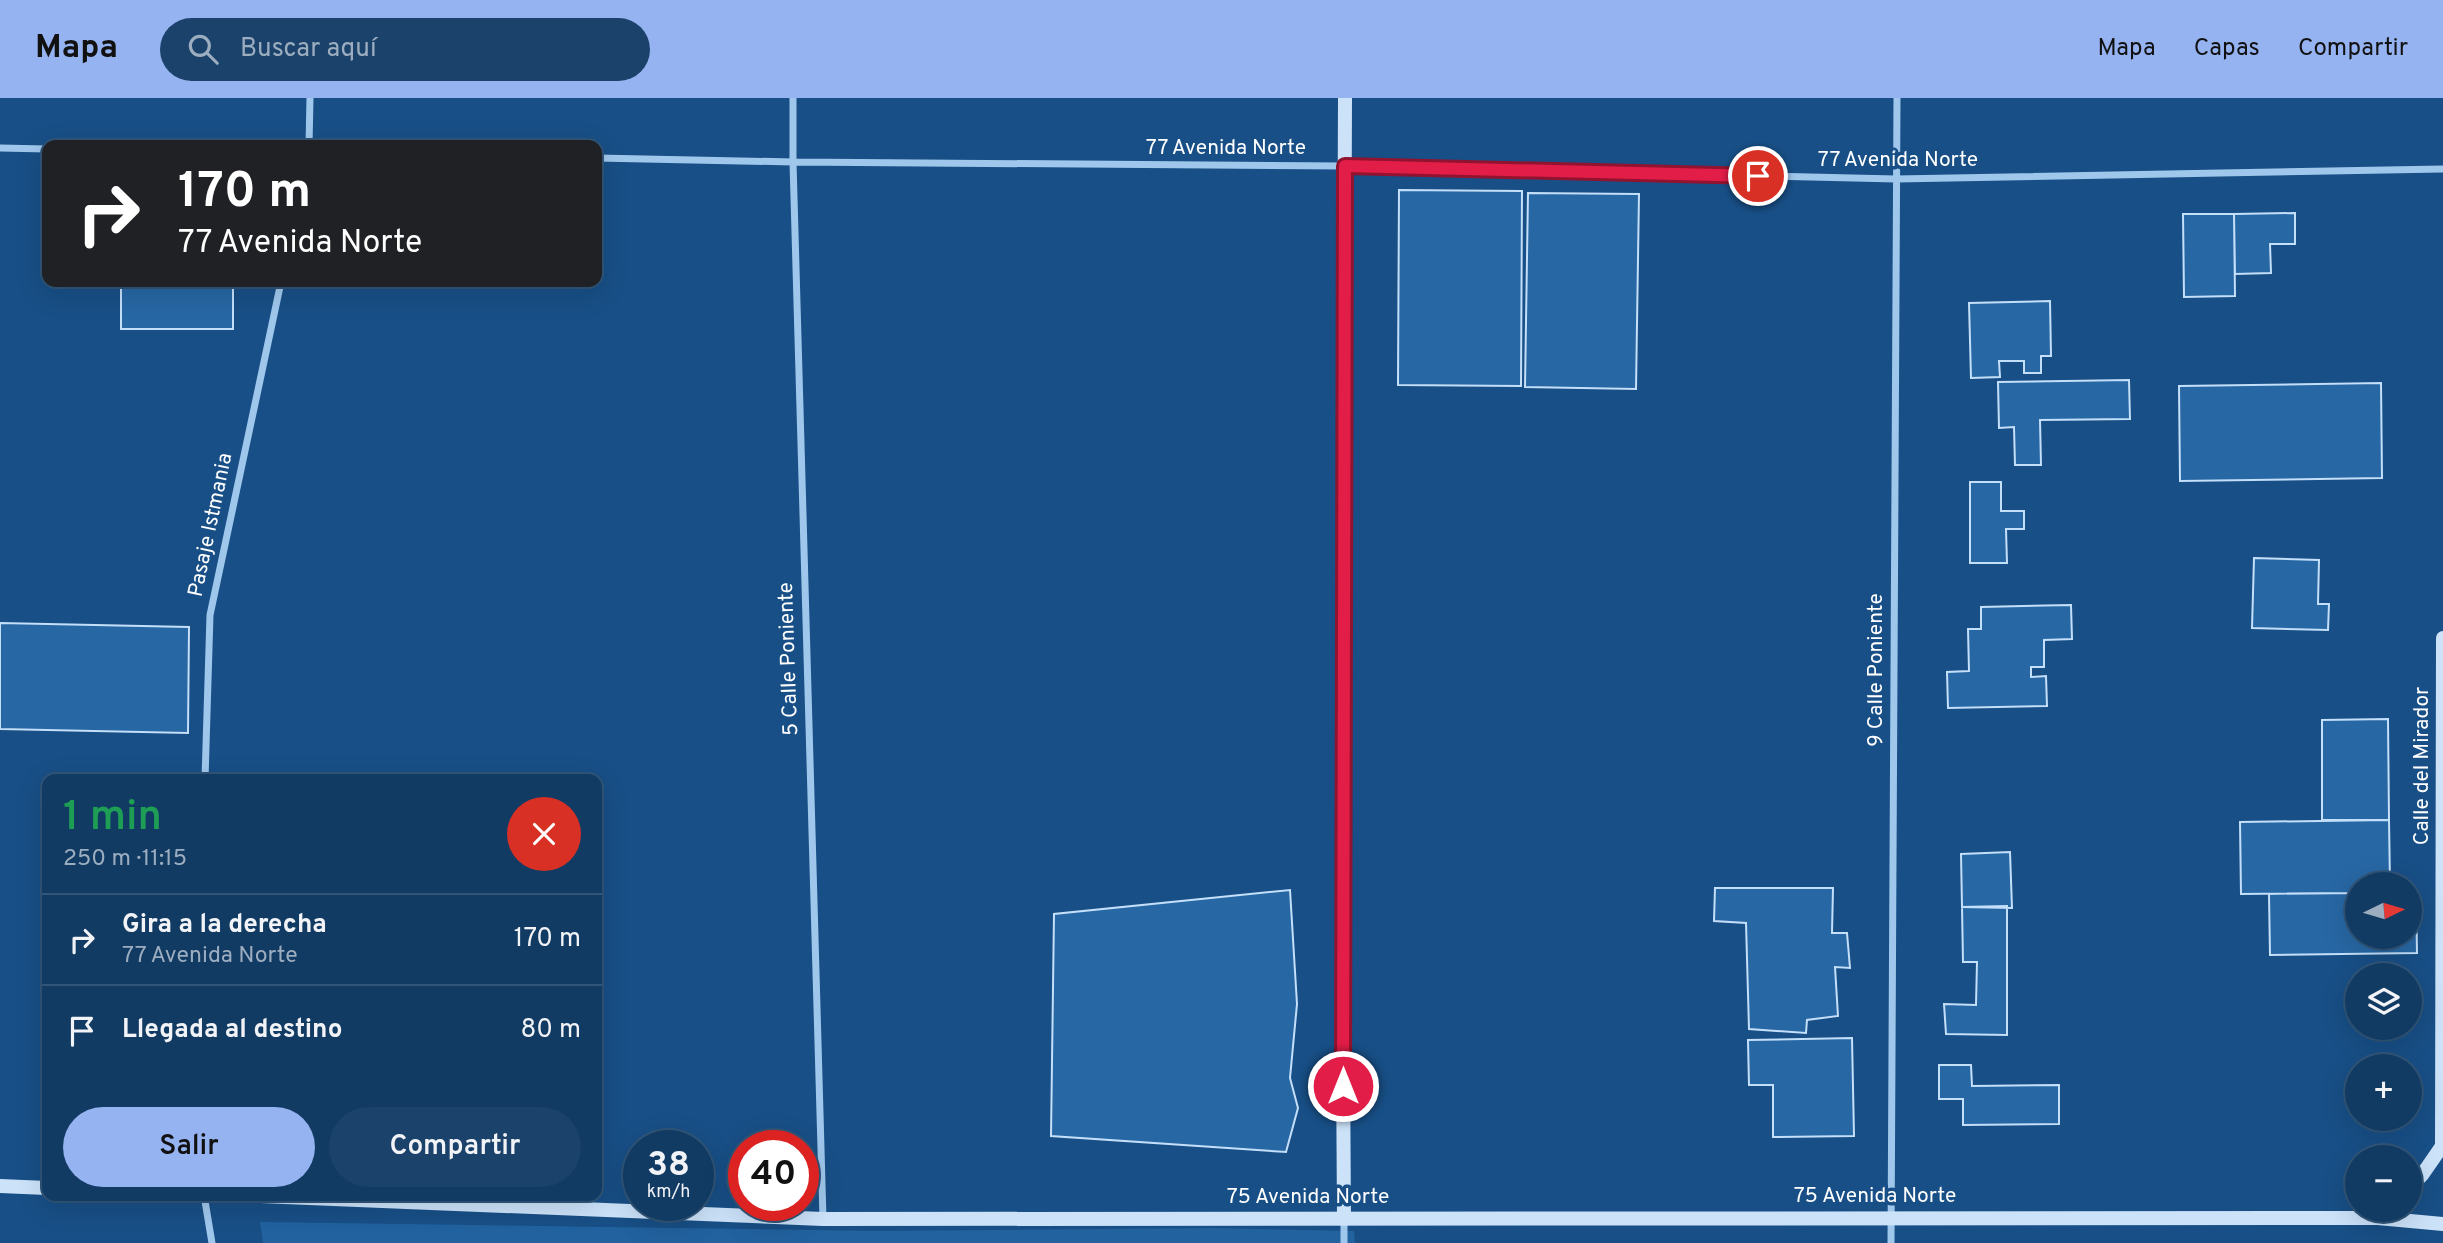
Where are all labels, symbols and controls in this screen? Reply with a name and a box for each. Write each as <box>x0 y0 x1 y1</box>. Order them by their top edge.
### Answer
search box <box>160 18 650 81</box>
text: Mapa <box>35 28 118 70</box>
icon: search <box>184 30 222 68</box>
text: Buscar aquí <box>240 33 377 66</box>
text: Mapa <box>2098 34 2156 64</box>
text: Capas <box>2194 34 2260 64</box>
text: Compartir <box>2298 34 2408 64</box>
street label: 77 Avenida Norte <box>1146 135 1306 162</box>
pin <box>1728 146 1788 206</box>
street label: 77 Avenida Norte <box>1818 147 1978 174</box>
icon: arrive <box>1739 157 1777 195</box>
text: 170 m <box>178 163 311 225</box>
icon: right <box>63 168 154 259</box>
text: 77 Avenida Norte <box>178 224 422 264</box>
street label: Pasaje Istmania <box>183 451 239 599</box>
street label: 5 Calle Poniente <box>773 582 805 736</box>
street label: 9 Calle Poniente <box>1863 593 1890 747</box>
street label: Calle del Mirador <box>2409 687 2436 845</box>
text: 1 min <box>63 792 162 845</box>
button: close <box>507 797 581 871</box>
text: 250 m · 11:15 <box>63 845 187 874</box>
north arrow <box>2345 872 2422 948</box>
map controls <box>2345 872 2422 1222</box>
text: Gira a la derecha <box>122 909 327 942</box>
icon: right <box>63 921 101 959</box>
text: 170 m <box>514 923 581 956</box>
text: 77 Avenida Norte <box>122 942 298 971</box>
button: layers <box>2345 963 2422 1040</box>
icon: arrive <box>63 1012 101 1050</box>
text: Llegada al destino <box>122 1014 342 1047</box>
text: 80 m <box>521 1014 581 1047</box>
position arrow <box>1306 1049 1380 1123</box>
button: + <box>2345 1054 2422 1131</box>
button: Salir <box>63 1107 315 1187</box>
button: Compartir <box>329 1107 581 1187</box>
speed limit sign: 40 <box>728 1130 819 1221</box>
text: 38 <box>647 1144 690 1188</box>
button: − <box>2345 1145 2422 1222</box>
text: km/h <box>647 1181 690 1204</box>
street label: 75 Avenida Norte <box>1794 1183 1956 1210</box>
street label: 75 Avenida Norte <box>1227 1184 1389 1211</box>

